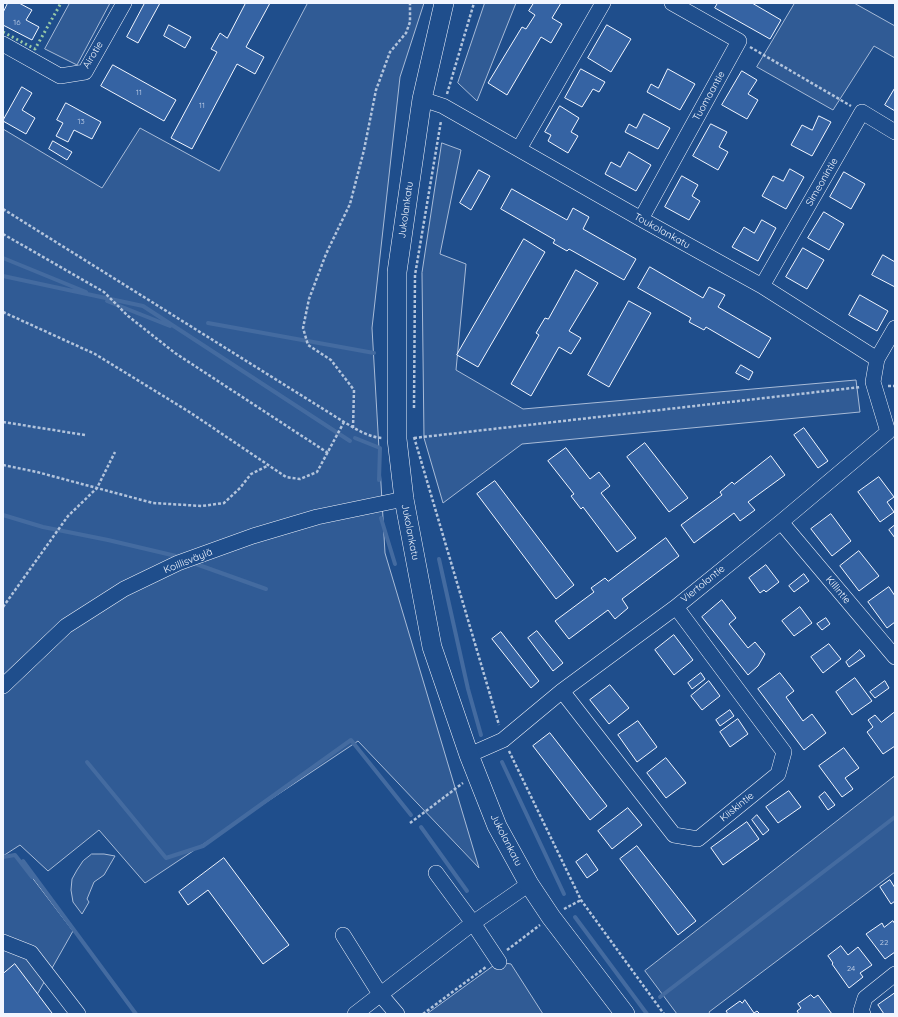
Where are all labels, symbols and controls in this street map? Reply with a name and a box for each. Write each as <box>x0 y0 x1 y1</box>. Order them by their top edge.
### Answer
house number: 16 <box>13 18 21 28</box>
street label: Airotie <box>80 39 106 71</box>
street label: Tuomaantie <box>690 69 728 123</box>
house number: 11 <box>136 88 142 98</box>
house number: 11 <box>199 101 205 111</box>
house number: 13 <box>77 117 85 127</box>
street label: Simeonintie <box>803 156 841 208</box>
street label: Jukolankatu <box>396 181 416 239</box>
street label: Toukolankatu <box>632 211 692 251</box>
street label: Jukolankatu <box>399 503 421 561</box>
street label: Koillisväylä <box>162 546 214 576</box>
street label: Viertolantie <box>679 563 727 605</box>
street label: Killintie <box>823 574 853 606</box>
street label: Kiiskintie <box>718 790 756 824</box>
street label: Jukolankatu <box>488 812 524 868</box>
house number: 22 <box>880 938 888 948</box>
house number: 24 <box>847 964 855 974</box>

